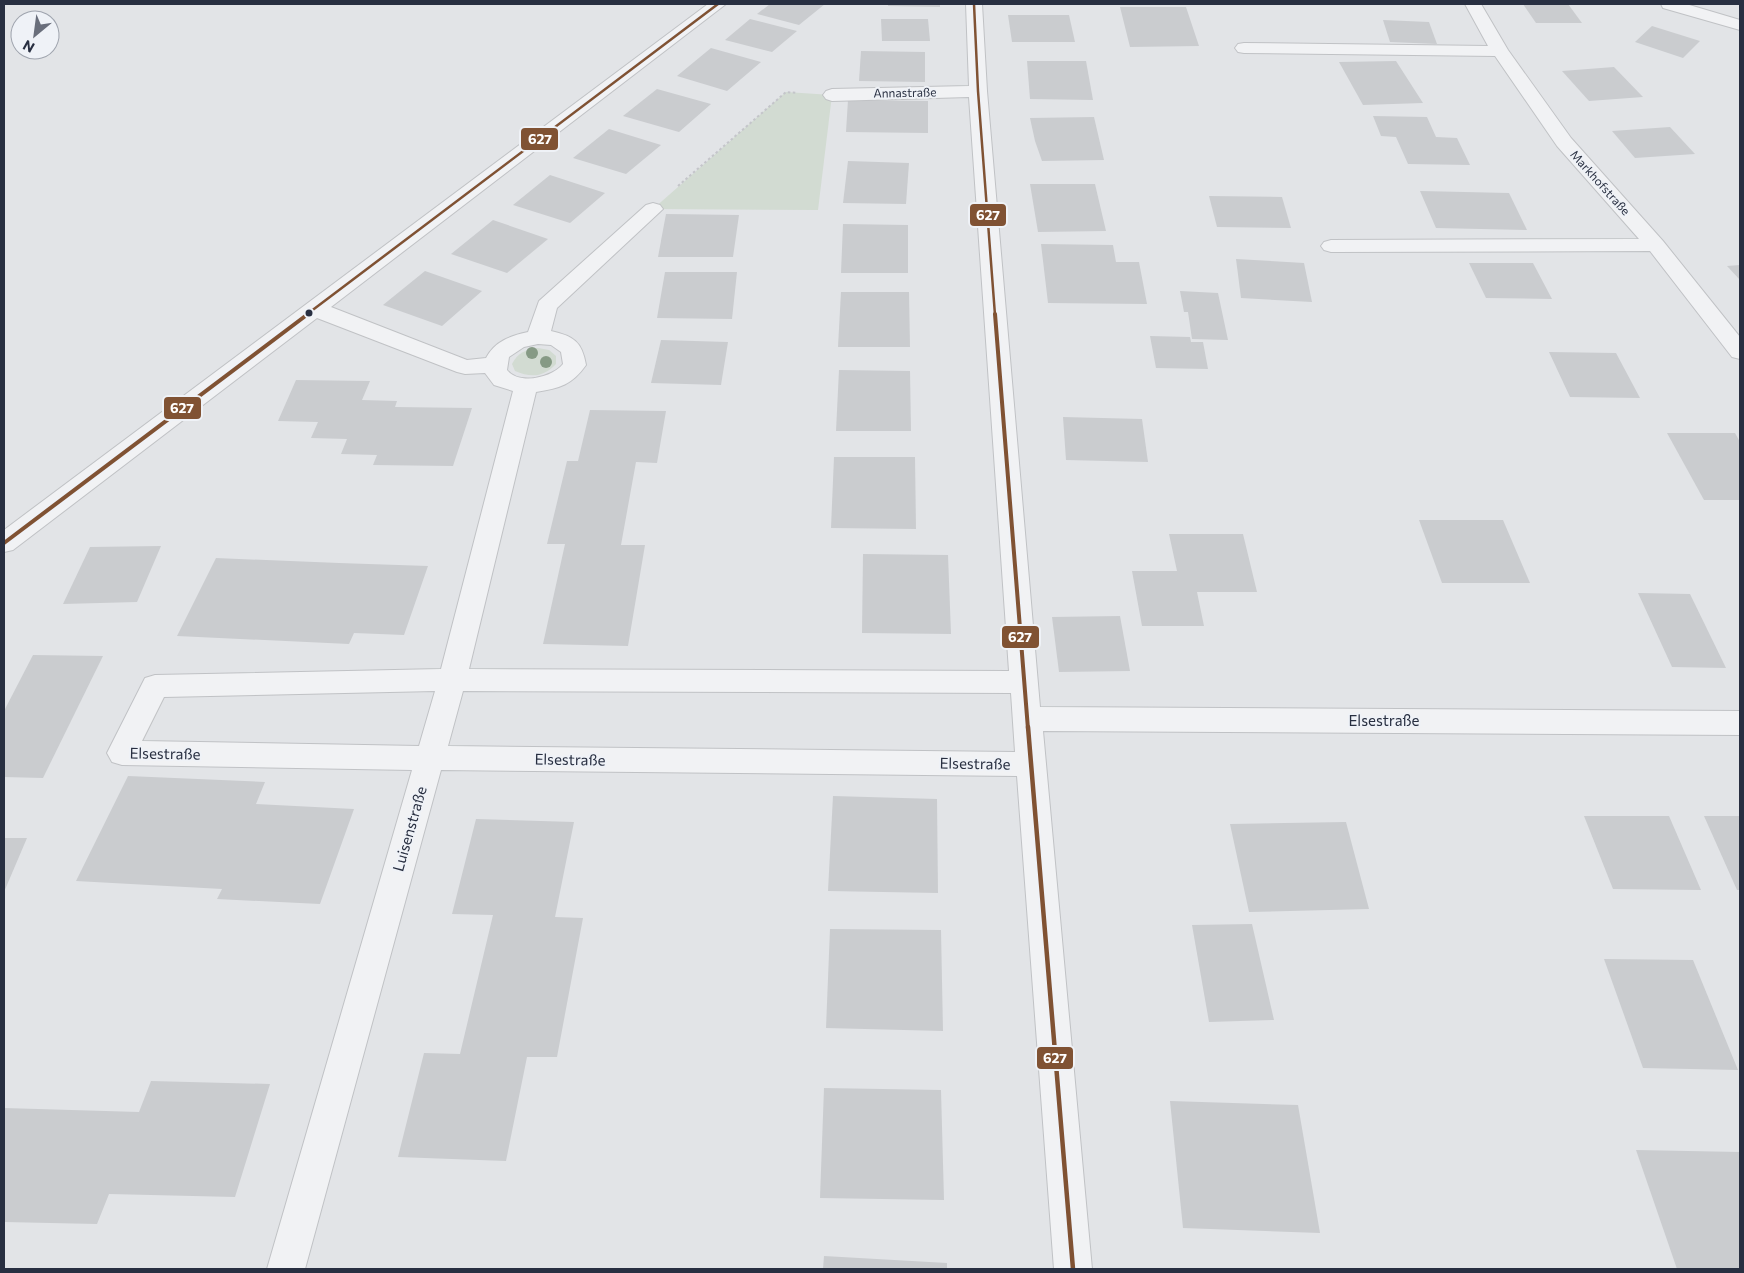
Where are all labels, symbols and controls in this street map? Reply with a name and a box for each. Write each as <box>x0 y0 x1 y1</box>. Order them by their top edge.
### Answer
north arrow <box>10 10 60 60</box>
text: N <box>20 37 37 57</box>
street label: Annastraße <box>873 84 937 100</box>
line badge: 627 <box>520 127 559 151</box>
text: 627 <box>528 130 552 147</box>
street label: Markhofstraße <box>1568 147 1634 218</box>
line badge: 627 <box>969 203 1007 227</box>
text: 627 <box>976 206 1000 223</box>
unlabelled marker <box>304 308 314 318</box>
line badge: 627 <box>163 396 202 420</box>
text: 627 <box>170 399 194 416</box>
line badge: 627 <box>1001 625 1040 649</box>
text: 627 <box>1008 628 1032 645</box>
street label: Elsestraße <box>1348 711 1420 729</box>
street label: Elsestraße <box>129 743 201 763</box>
street label: Elsestraße <box>534 749 606 769</box>
street label: Elsestraße <box>939 753 1011 773</box>
street label: Luisenstraße <box>388 784 430 873</box>
line badge: 627 <box>1036 1046 1074 1070</box>
text: 627 <box>1043 1049 1067 1066</box>

